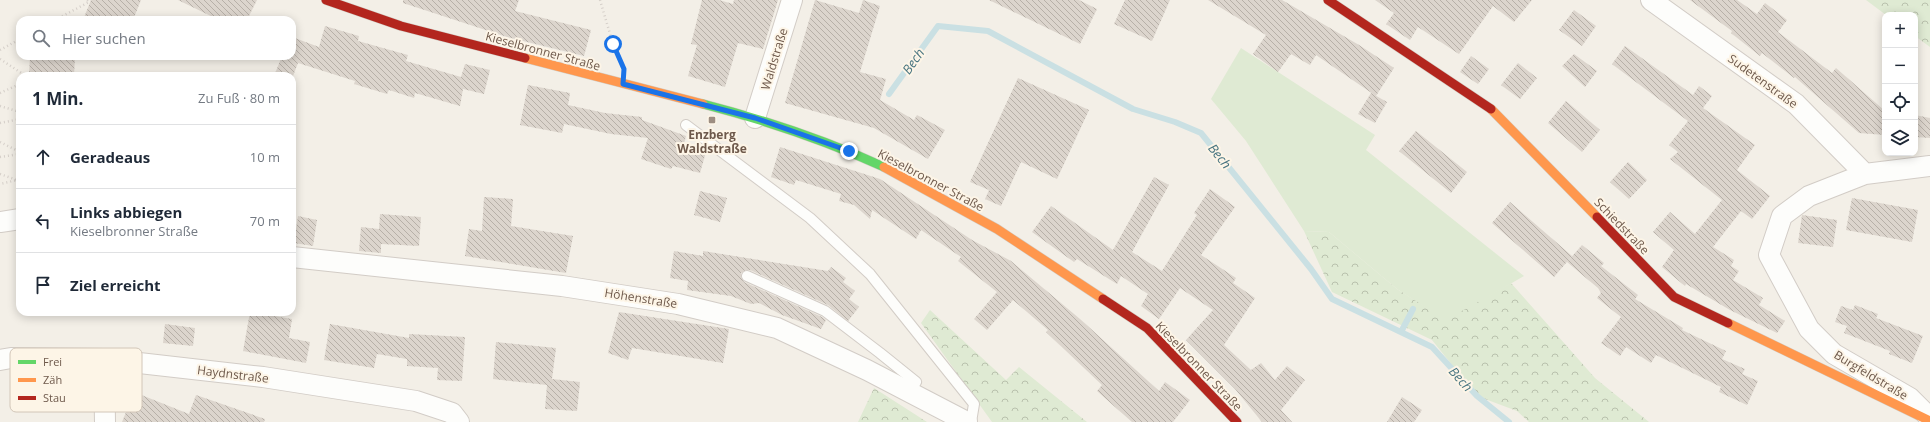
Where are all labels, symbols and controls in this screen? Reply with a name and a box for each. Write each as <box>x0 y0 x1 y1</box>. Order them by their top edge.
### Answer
map controls <box>1882 12 1918 156</box>
button: + <box>1882 12 1918 48</box>
search box <box>16 16 296 60</box>
street label: Waldstraße <box>757 26 792 92</box>
icon: search <box>30 27 52 49</box>
street label: Kieselbronner Straße <box>484 27 603 75</box>
text: Hier suchen <box>62 28 146 48</box>
route start <box>604 35 622 53</box>
water label: Bech <box>898 45 928 77</box>
button: − <box>1882 48 1918 84</box>
street label: Sudetenstraße <box>1725 50 1801 112</box>
button: locate <box>1882 84 1918 120</box>
text: 1 Min. <box>32 87 83 110</box>
text: Zu Fuß · 80 m <box>198 89 280 107</box>
marker: Enzberg Waldstraße <box>707 115 717 125</box>
button: layers <box>1882 120 1918 156</box>
place label: Enzberg Waldstraße <box>677 126 747 157</box>
water label: Bech <box>1204 140 1236 172</box>
route end <box>840 142 858 160</box>
street label: Kieselbronner Straße <box>875 145 987 215</box>
icon: ahead <box>32 146 54 168</box>
text: Geradeaus <box>70 147 150 167</box>
text: 10 m <box>250 148 280 166</box>
street label: Schiedstraße <box>1591 194 1654 258</box>
text: Links abbiegen <box>70 202 182 222</box>
icon: left <box>32 210 54 232</box>
text: 70 m <box>250 212 280 230</box>
text: Kieselbronner Straße <box>70 222 198 240</box>
icon: arrive <box>32 274 54 296</box>
text: Ziel erreicht <box>70 275 161 295</box>
street label: Höhenstraße <box>603 284 679 312</box>
street label: Kieselbronner Straße <box>1152 318 1246 415</box>
street label: Burgfeldstraße <box>1831 346 1911 404</box>
legend <box>10 348 142 412</box>
text: Frei <box>43 354 62 369</box>
street label: Haydnstraße <box>196 361 270 387</box>
water label: Bech <box>1445 363 1477 395</box>
text: Zäh <box>43 372 62 387</box>
text: Stau <box>43 390 66 405</box>

